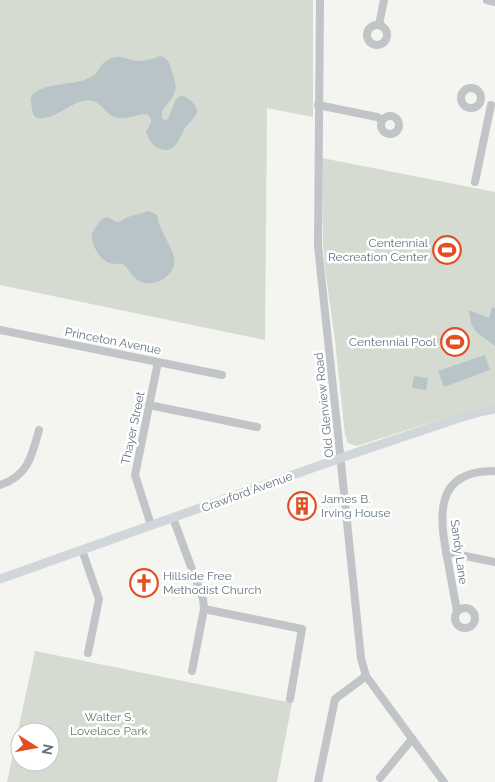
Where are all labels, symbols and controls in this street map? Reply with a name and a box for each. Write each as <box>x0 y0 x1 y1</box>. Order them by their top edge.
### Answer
sports icon: Centennial Recreation Center <box>432 235 462 265</box>
place label: Centennial Recreation Center <box>328 236 429 264</box>
street label: Princeton Avenue <box>64 325 162 357</box>
sports icon: Centennial Pool <box>440 327 470 357</box>
place label: Centennial Pool <box>349 335 437 349</box>
street label: Old Glenview Road <box>312 352 336 458</box>
street label: Thayer Street <box>118 390 148 466</box>
street label: Crawford Avenue <box>200 469 294 515</box>
building icon: James B. Irving House <box>287 491 317 521</box>
place label: James B. Irving House <box>321 492 391 520</box>
street label: Sandy Lane <box>448 519 470 585</box>
church icon: Hillside Free Methodist Church <box>129 568 159 598</box>
place label: Hillside Free Methodist Church <box>163 569 261 597</box>
park label: Walter S. Lovelace Park <box>70 710 149 738</box>
north arrow <box>10 722 60 772</box>
text: N <box>39 743 57 756</box>

